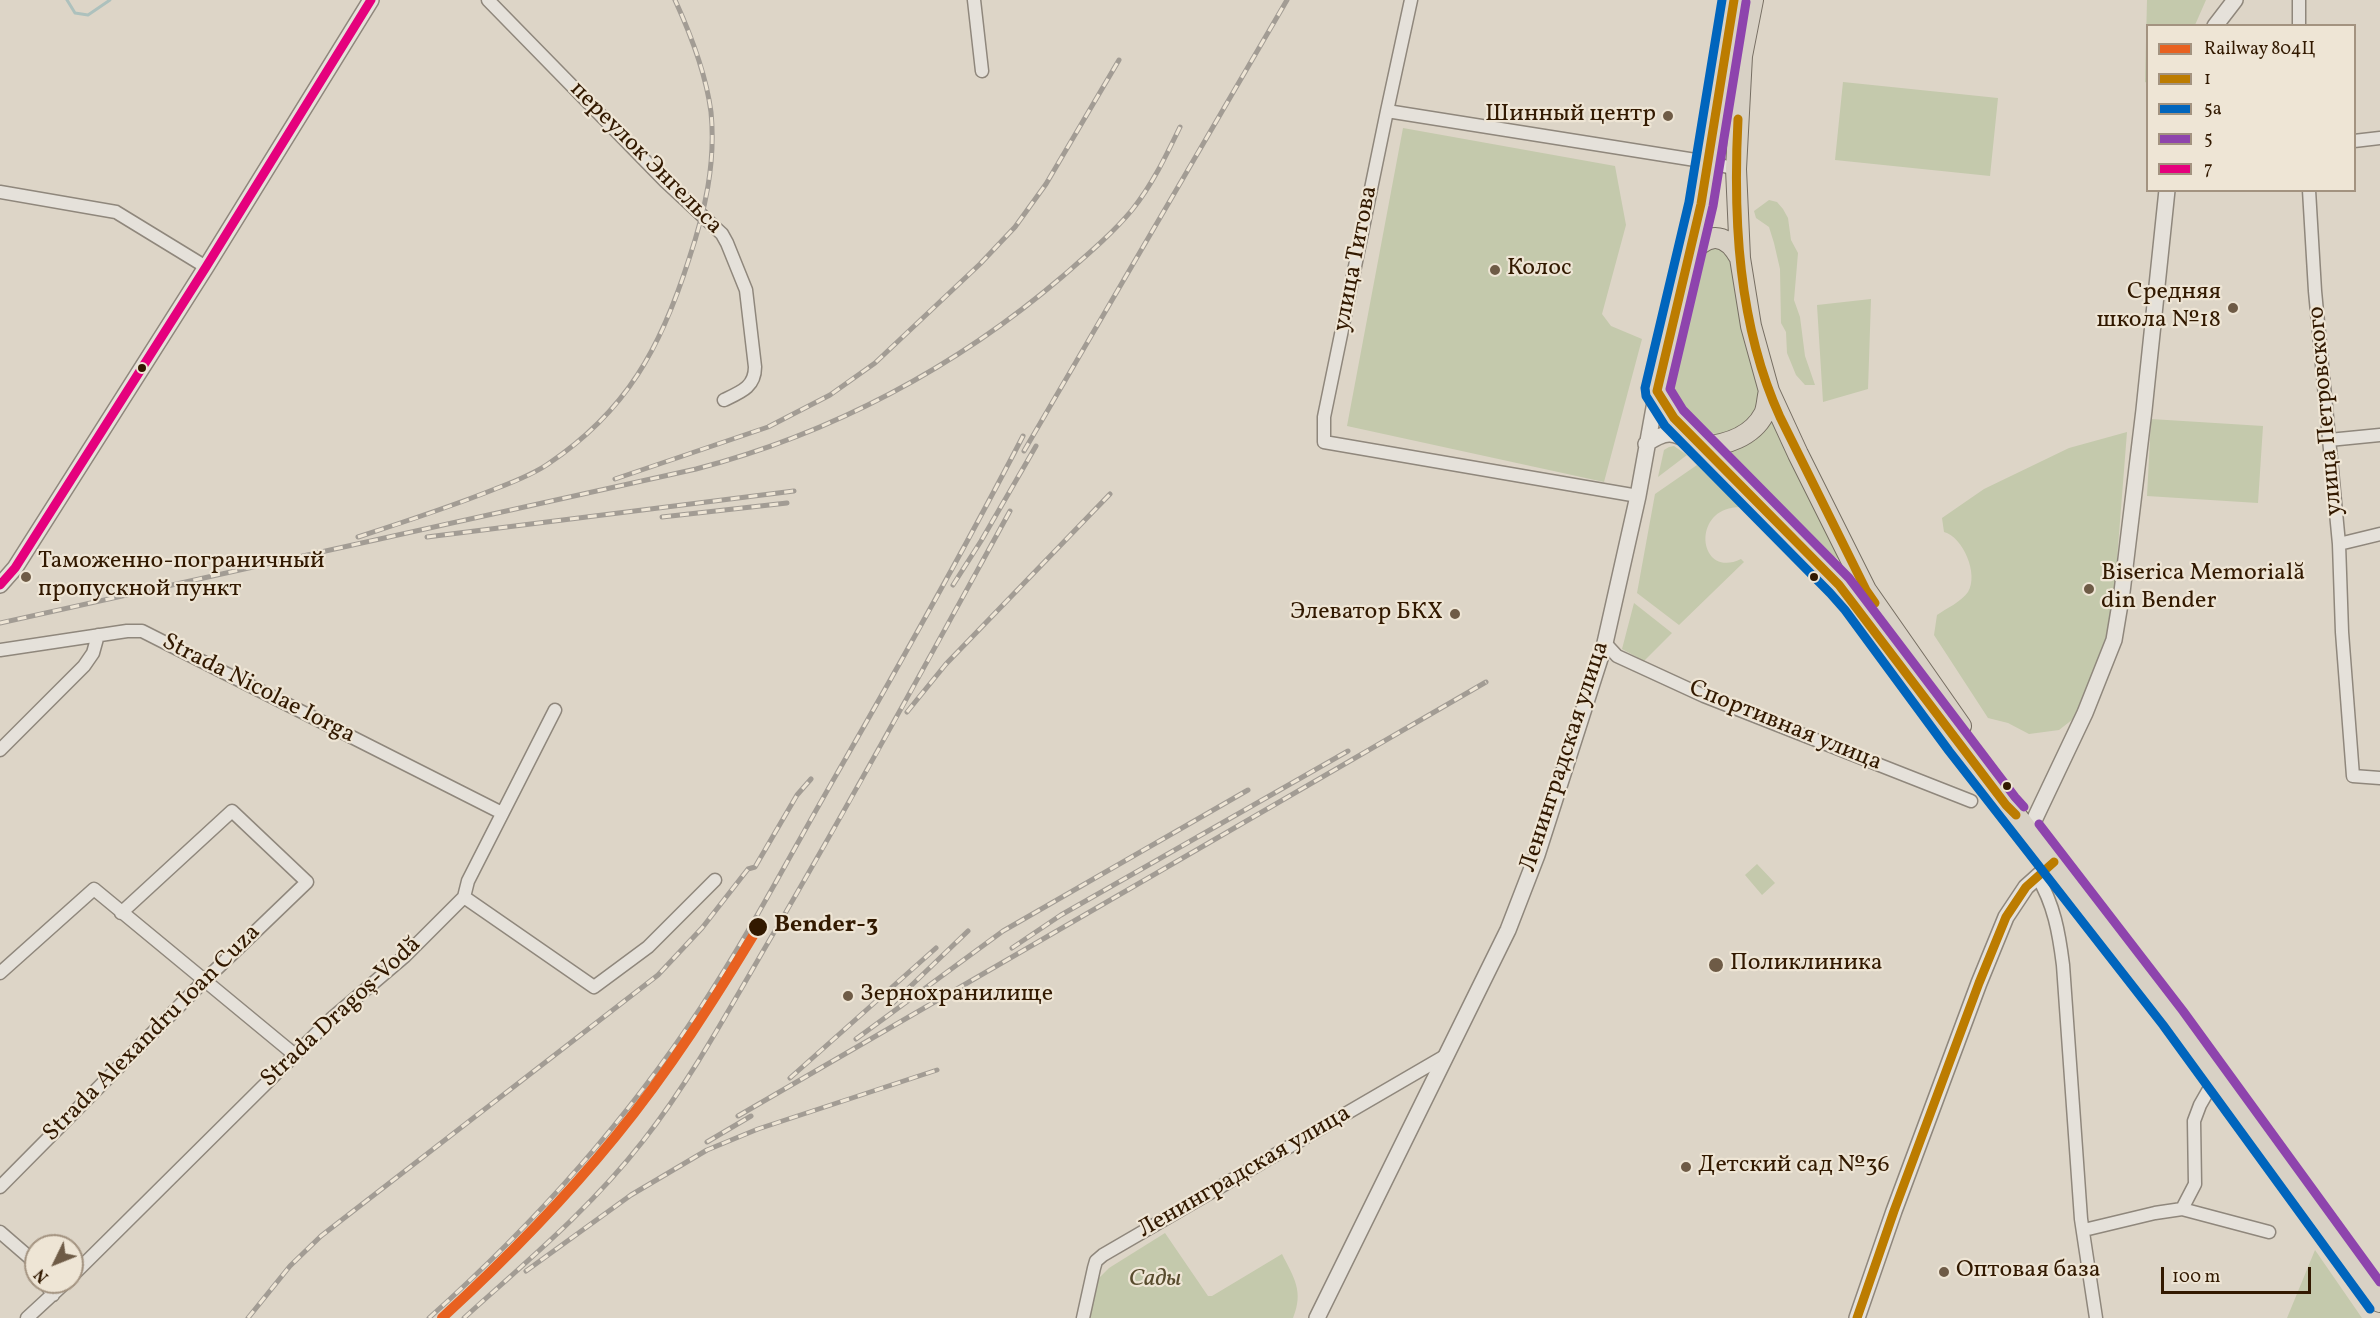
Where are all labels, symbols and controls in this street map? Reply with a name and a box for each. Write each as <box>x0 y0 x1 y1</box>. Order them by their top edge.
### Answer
legend <box>2146 24 2356 192</box>
text: Railway 804Ц <box>2204 37 2316 62</box>
text: 1 <box>2204 67 2211 92</box>
street label: переулок Энгельса <box>563 77 727 241</box>
text: 5а <box>2204 97 2222 122</box>
place label: Шинный центр <box>1485 102 1656 130</box>
marker: Шинный центр <box>1661 109 1675 123</box>
text: 5 <box>2204 127 2213 152</box>
text: 7 <box>2204 157 2213 182</box>
street label: улица Титова <box>1329 184 1385 334</box>
place label: Колос <box>1507 256 1572 284</box>
marker: Колос <box>1488 263 1502 277</box>
place label: Средняя школа №18 <box>2096 280 2221 336</box>
marker: Средняя школа №18 <box>2226 301 2240 315</box>
street label: улица Петровского <box>2303 305 2351 517</box>
unlabelled marker <box>136 362 148 374</box>
place label: Таможенно-пограничный пропускной пункт <box>38 549 325 605</box>
place label: Biserica Memorială din Bender <box>2101 561 2305 617</box>
marker: Таможенно-пограничный пропускной пункт <box>19 570 33 584</box>
unlabelled marker <box>1808 571 1820 583</box>
marker: Biserica Memorială din Bender <box>2082 582 2096 596</box>
place label: Элеватор БКХ <box>1290 600 1443 628</box>
marker: Элеватор БКХ <box>1448 607 1462 621</box>
street label: Strada Nicolae Iorga <box>157 629 359 751</box>
street label: Ленинградская улица <box>1515 638 1617 876</box>
street label: Спортивная улица <box>1684 675 1886 779</box>
unlabelled marker <box>2001 780 2013 792</box>
place label: Bender-3 <box>774 913 878 941</box>
marker: Bender-3 <box>747 916 769 938</box>
street label: Strada Alexandru Ioan Cuza <box>38 919 268 1149</box>
street label: Strada Dragoş-Vodă <box>256 931 428 1095</box>
place label: Поликлиника <box>1730 951 1883 979</box>
marker: Поликлиника <box>1707 956 1725 974</box>
place label: Зернохранилище <box>860 982 1053 1010</box>
marker: Зернохранилище <box>841 989 855 1003</box>
street label: Ленинградская улица <box>1134 1100 1356 1246</box>
place label: Детский сад №36 <box>1698 1153 1890 1181</box>
marker: Детский сад №36 <box>1679 1160 1693 1174</box>
north arrow <box>24 1234 84 1294</box>
scale bar <box>2164 1255 2314 1293</box>
place label: Оптовая база <box>1956 1258 2101 1286</box>
text: N <box>30 1263 54 1287</box>
marker: Оптовая база <box>1937 1265 1951 1279</box>
text: 100 m <box>2172 1265 2221 1290</box>
park label: Сады <box>1129 1267 1181 1295</box>

